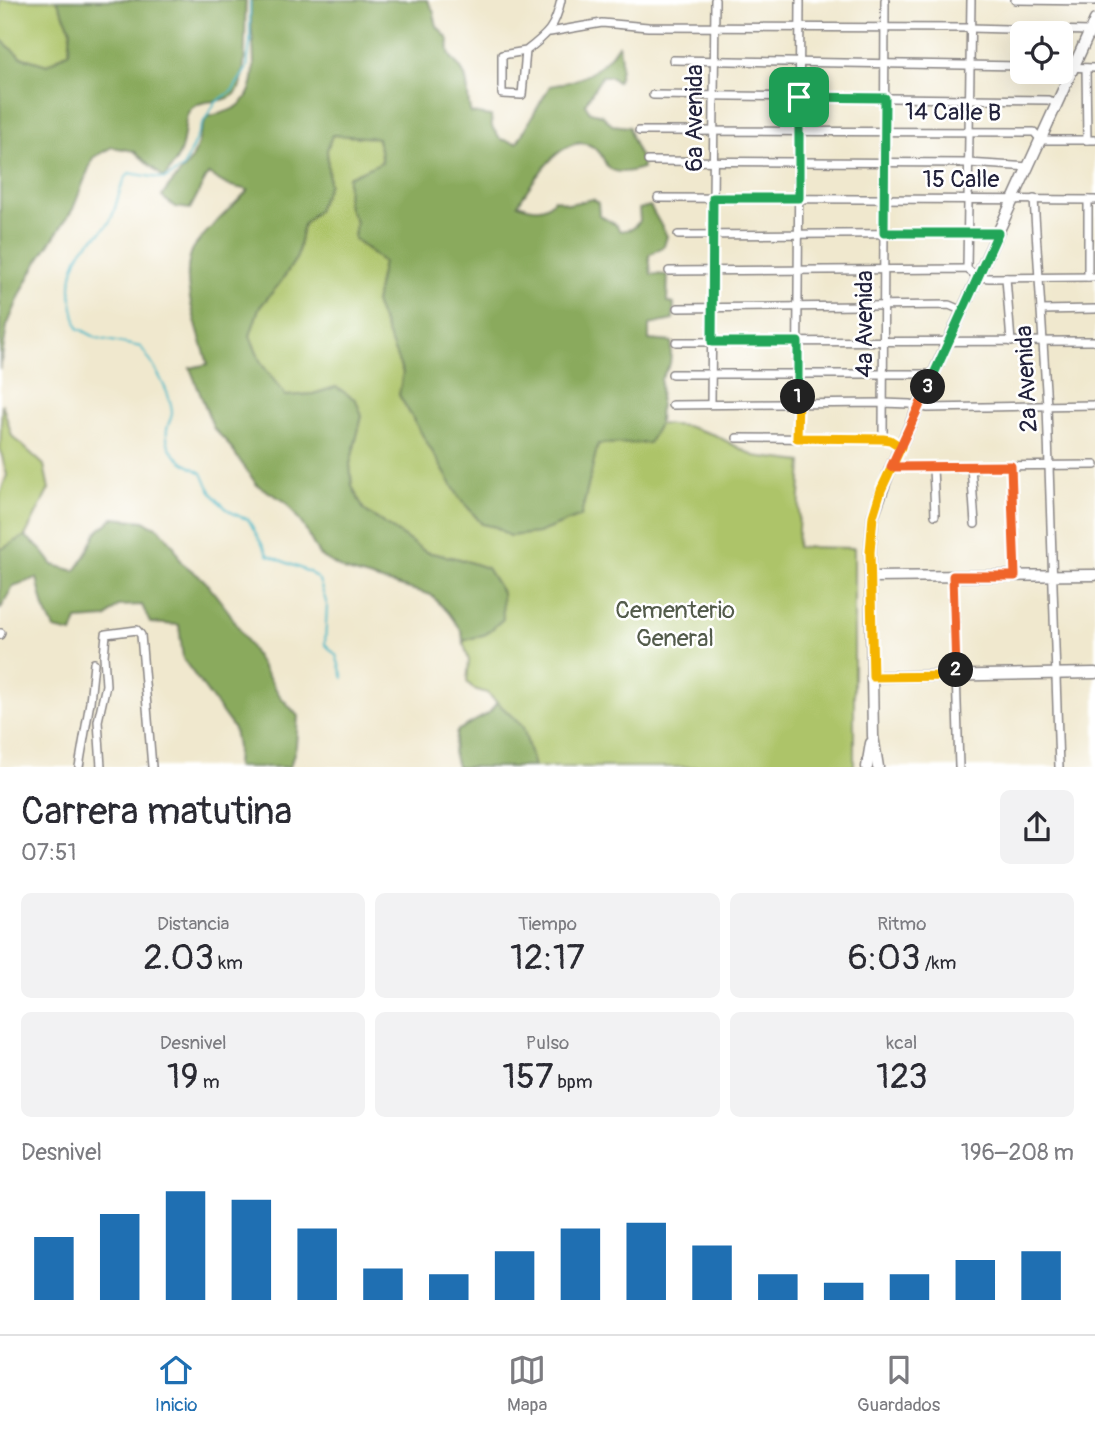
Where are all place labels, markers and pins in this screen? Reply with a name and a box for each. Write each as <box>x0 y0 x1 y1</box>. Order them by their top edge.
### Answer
pin <box>769 67 829 127</box>
pin: 3 <box>911 370 946 404</box>
pin: 1 <box>780 380 816 414</box>
pin: 2 <box>939 652 974 688</box>

